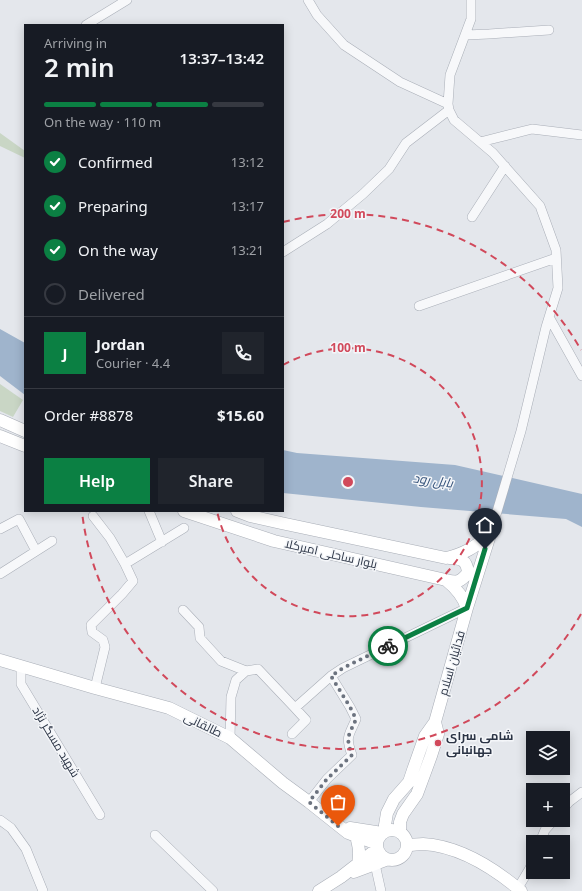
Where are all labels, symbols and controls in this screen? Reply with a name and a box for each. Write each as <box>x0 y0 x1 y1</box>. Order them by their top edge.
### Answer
text: Arriving in <box>44 34 107 52</box>
text: 13:37–13:42 <box>180 48 264 68</box>
text: 2 min <box>44 49 115 85</box>
text: On the way · 110 m <box>44 113 161 131</box>
icon: check <box>44 151 66 173</box>
text: Confirmed <box>78 152 153 172</box>
text: 13:12 <box>231 153 264 171</box>
icon: check <box>44 195 66 217</box>
text: Preparing <box>78 196 148 216</box>
text: 13:17 <box>231 197 264 215</box>
text: 200 m <box>330 205 366 222</box>
icon: check <box>44 239 66 261</box>
text: On the way <box>78 240 158 260</box>
text: 13:21 <box>231 241 264 259</box>
text: Delivered <box>78 284 145 304</box>
button: phone <box>222 332 264 374</box>
text: Jordan <box>96 334 145 354</box>
text: 100 m <box>330 339 366 356</box>
text: J <box>63 343 67 363</box>
text: Courier · 4.4 <box>96 354 170 372</box>
text: Order #8878 <box>44 405 133 425</box>
text: $15.60 <box>217 405 264 425</box>
button: Help <box>44 458 150 504</box>
button: Share <box>158 458 264 504</box>
water label: بابل رود <box>412 468 456 492</box>
centre of rings <box>341 475 355 489</box>
pin <box>468 508 502 549</box>
icon: home <box>474 514 496 536</box>
street label: بلوار ساحلی امیرکلا <box>283 535 379 572</box>
courier <box>368 626 408 666</box>
street label: فدائیان اسلام <box>434 628 469 697</box>
icon: bike <box>377 635 399 657</box>
street label: شهید مسگر نژاد <box>29 703 84 780</box>
street label: طالقانی <box>181 708 225 741</box>
place label: شامی سرای جهانبانی <box>446 727 514 758</box>
map controls <box>526 731 570 879</box>
button: layers <box>526 731 570 775</box>
marker: شامی سرای جهانبانی <box>433 738 443 748</box>
button: + <box>526 783 570 827</box>
pin <box>321 785 355 826</box>
icon: bag <box>327 791 349 813</box>
button: − <box>526 835 570 879</box>

